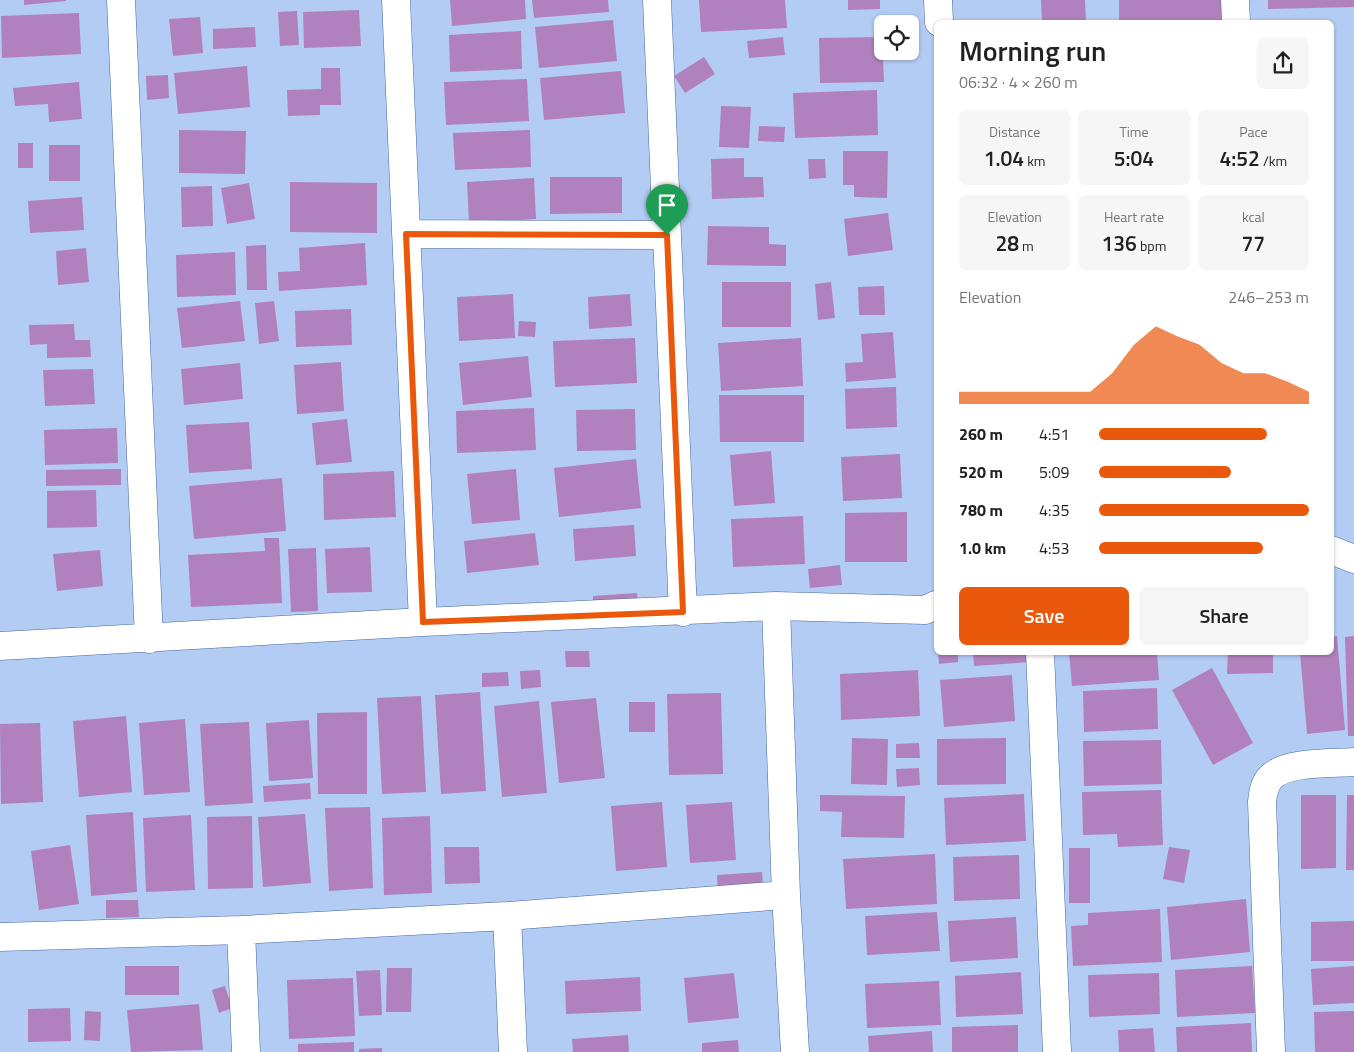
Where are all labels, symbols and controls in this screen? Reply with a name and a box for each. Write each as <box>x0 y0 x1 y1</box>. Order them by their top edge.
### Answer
map controls <box>874 15 919 60</box>
button: locate <box>874 15 919 60</box>
text: Morning run <box>959 29 1106 72</box>
button: share <box>1257 37 1309 89</box>
text: 06:32 · 4 × 260 m <box>959 70 1078 94</box>
text: Distance <box>989 121 1040 142</box>
text: Time <box>1119 121 1149 142</box>
text: Pace <box>1239 121 1268 142</box>
text: 1.04 <box>984 142 1024 174</box>
text: 5:04 <box>1114 142 1154 174</box>
text: 4:52 <box>1220 142 1260 174</box>
text: km <box>1024 150 1046 171</box>
text: /km <box>1260 150 1287 171</box>
pin <box>646 184 688 235</box>
icon: arrive <box>653 191 681 219</box>
text: Elevation <box>987 206 1042 227</box>
text: Heart rate <box>1104 206 1164 227</box>
text: kcal <box>1242 206 1265 227</box>
text: 28 <box>996 227 1019 259</box>
text: 136 <box>1102 227 1137 259</box>
text: 77 <box>1242 227 1265 259</box>
text: m <box>1019 235 1034 256</box>
text: bpm <box>1137 235 1166 256</box>
text: Elevation <box>959 285 1021 309</box>
text: 246–253 m <box>1228 285 1309 309</box>
text: 260 m <box>959 422 1003 446</box>
text: 4:51 <box>1039 422 1069 446</box>
text: 520 m <box>959 460 1003 484</box>
text: 5:09 <box>1039 460 1069 484</box>
text: 780 m <box>959 498 1003 522</box>
text: 4:35 <box>1039 498 1069 522</box>
text: 1.0 km <box>959 536 1006 560</box>
text: 4:53 <box>1039 536 1069 560</box>
button: Save <box>959 587 1129 645</box>
button: Share <box>1139 587 1309 645</box>

